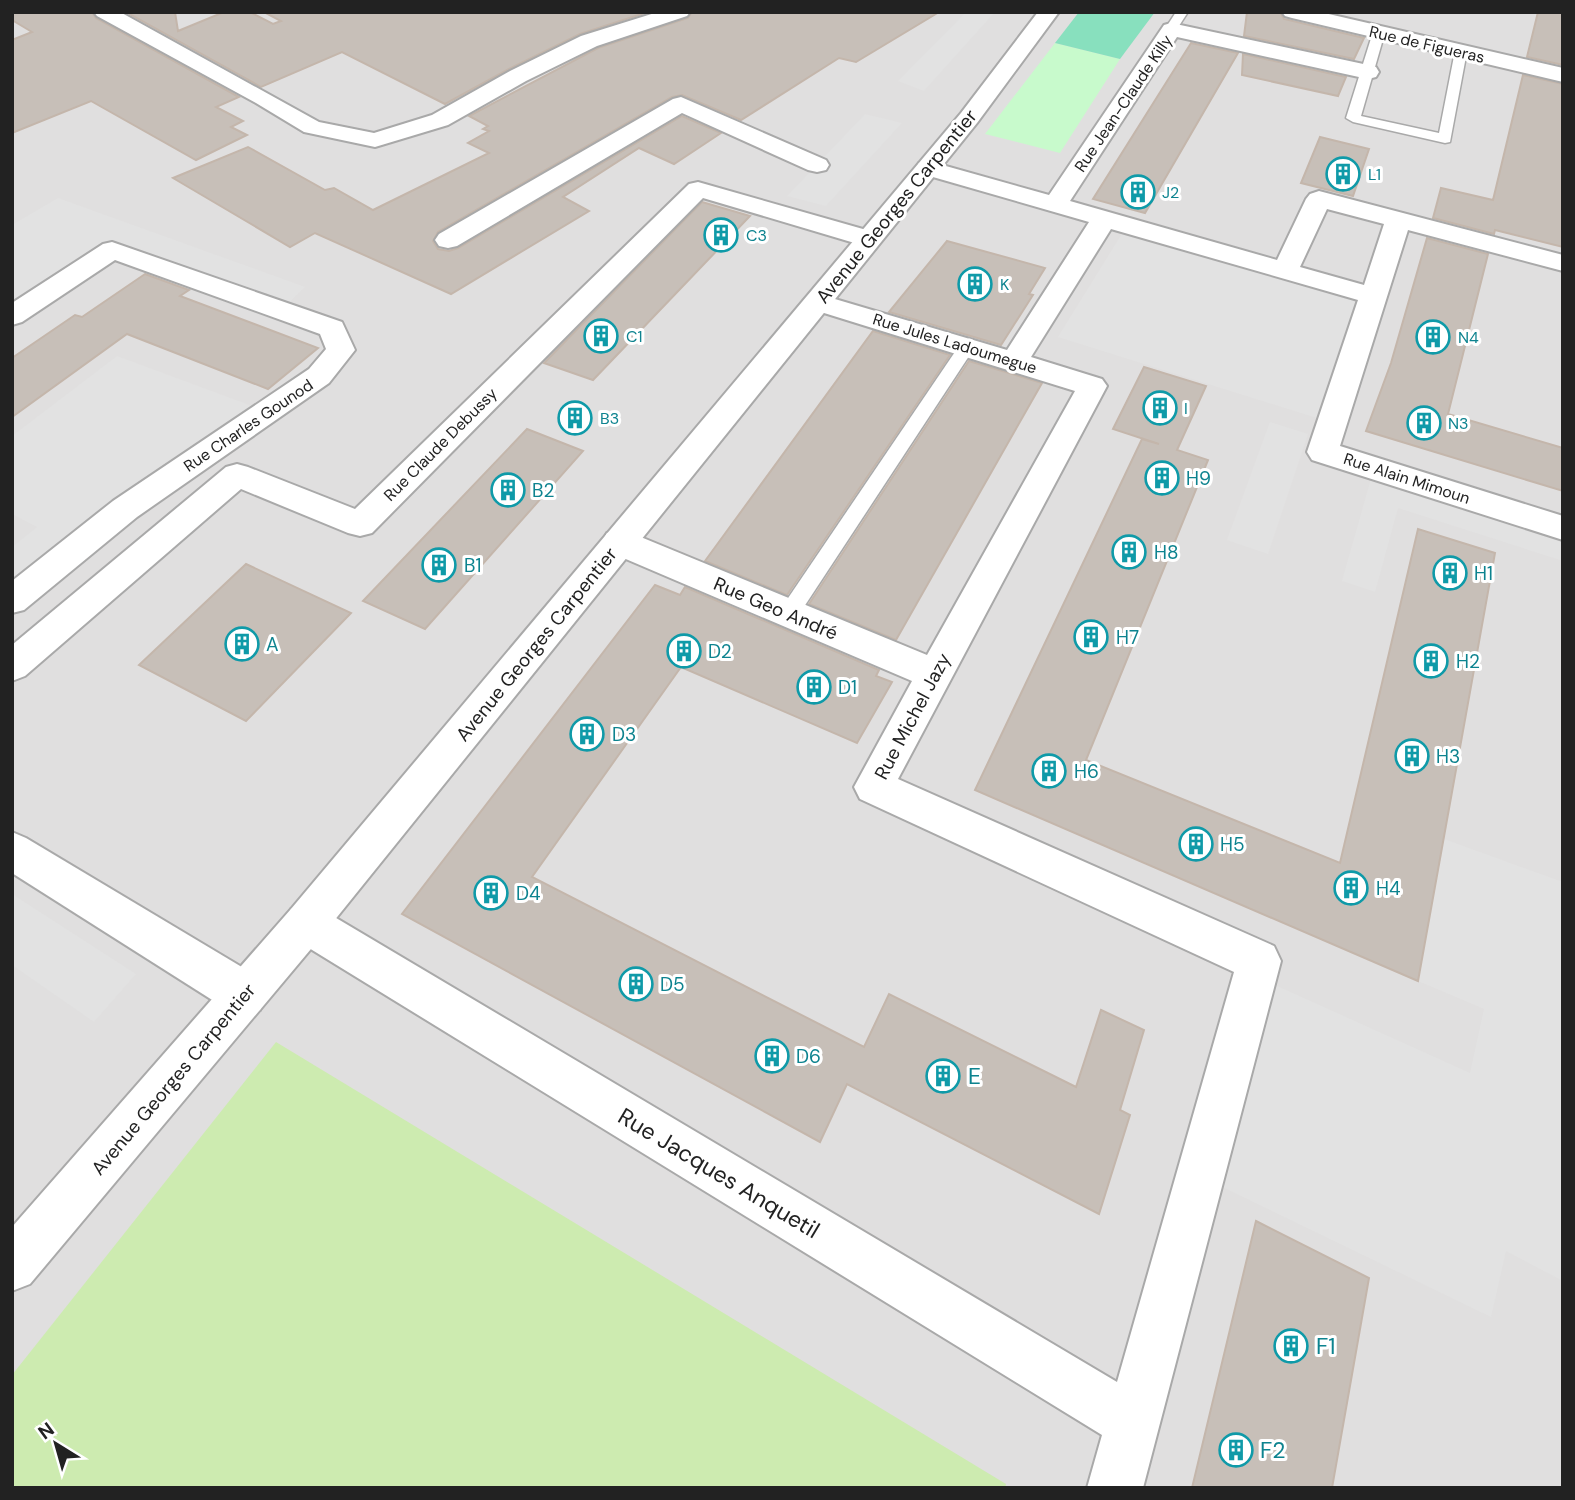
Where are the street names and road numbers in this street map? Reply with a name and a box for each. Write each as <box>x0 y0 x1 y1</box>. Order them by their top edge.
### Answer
street label: Rue de Figueras <box>1367 21 1487 68</box>
street label: Rue Jean-Claude Killy <box>1070 31 1177 176</box>
street label: Avenue Georges Carpentier <box>810 104 983 309</box>
street label: Rue Jules Ladoumegue <box>870 309 1039 378</box>
street label: Rue Charles Gounod <box>180 374 317 477</box>
street label: Rue Claude Debussy <box>379 383 502 506</box>
street label: Rue Alain Mimoun <box>1341 448 1473 509</box>
street label: Avenue Georges Carpentier <box>450 542 623 747</box>
street label: Rue Geo André <box>710 571 842 646</box>
street label: Rue Michel Jazy <box>869 648 956 784</box>
street label: Avenue Georges Carpentier <box>86 978 261 1180</box>
street label: Rue Jacques Anquetil <box>613 1101 825 1245</box>

